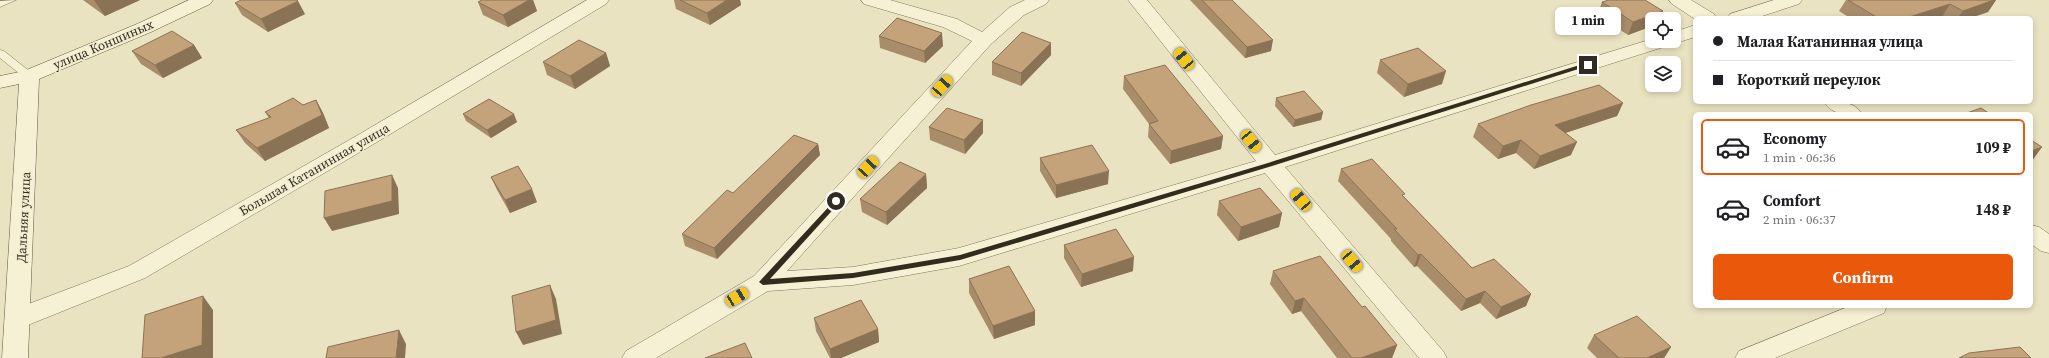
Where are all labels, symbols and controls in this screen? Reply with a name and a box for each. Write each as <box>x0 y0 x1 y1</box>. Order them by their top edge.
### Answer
callout: 1 min <box>1555 7 1621 35</box>
text: 1 min <box>1571 12 1605 29</box>
map controls <box>1645 12 1681 92</box>
button: locate <box>1645 12 1681 48</box>
street label: улица Коншиных <box>50 16 156 73</box>
text: Малая Катанинная улица <box>1737 31 1923 52</box>
car <box>1172 46 1196 72</box>
route end <box>1579 56 1597 74</box>
button: layers <box>1645 56 1681 92</box>
text: Короткий переулок <box>1737 69 1880 90</box>
car <box>930 73 954 99</box>
street label: Большая Катанинная улица <box>236 119 393 220</box>
car <box>1239 128 1263 154</box>
text: Economy <box>1763 128 1827 149</box>
icon: car <box>1715 129 1751 165</box>
text: 109 ₽ <box>1975 137 2011 158</box>
text: 1 min · 06:36 <box>1763 149 1836 166</box>
car <box>855 154 881 180</box>
street label: Дальняя улица <box>13 171 34 263</box>
car <box>1289 187 1313 213</box>
text: Comfort <box>1763 190 1821 211</box>
icon: car <box>1715 191 1751 227</box>
route start <box>827 192 845 210</box>
text: 148 ₽ <box>1975 199 2011 220</box>
text: 2 min · 06:37 <box>1763 211 1836 228</box>
car <box>1340 248 1364 274</box>
button: Confirm <box>1713 254 2013 300</box>
car <box>724 286 750 308</box>

